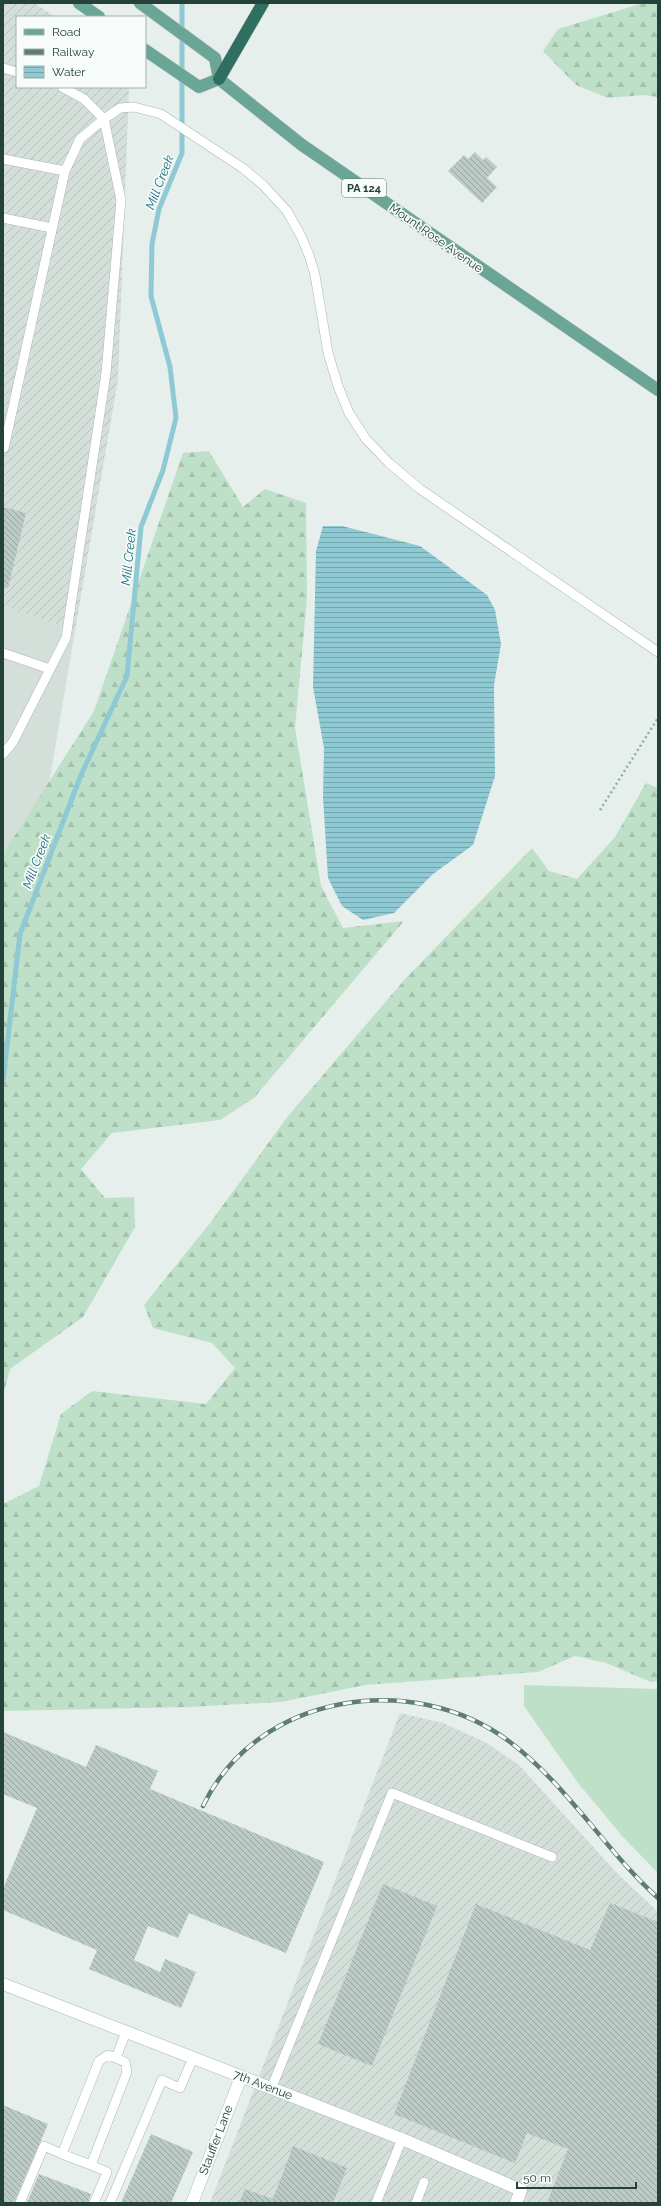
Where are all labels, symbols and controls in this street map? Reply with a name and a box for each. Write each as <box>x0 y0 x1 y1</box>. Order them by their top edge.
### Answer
legend <box>16 16 146 88</box>
text: Road <box>52 25 81 39</box>
text: Railway <box>52 45 95 59</box>
text: Water <box>52 65 86 79</box>
water label: Mill Creek <box>142 153 177 212</box>
road number: PA 124 <box>342 179 386 197</box>
street label: Mount Rose Avenue <box>386 200 486 276</box>
water label: Mill Creek <box>118 528 139 586</box>
water label: Mill Creek <box>19 832 54 891</box>
street label: 7th Avenue <box>231 2067 295 2103</box>
street label: Stauffer Lane <box>196 2103 236 2177</box>
scale bar <box>517 2164 636 2190</box>
text: 50 m <box>523 2171 551 2185</box>

